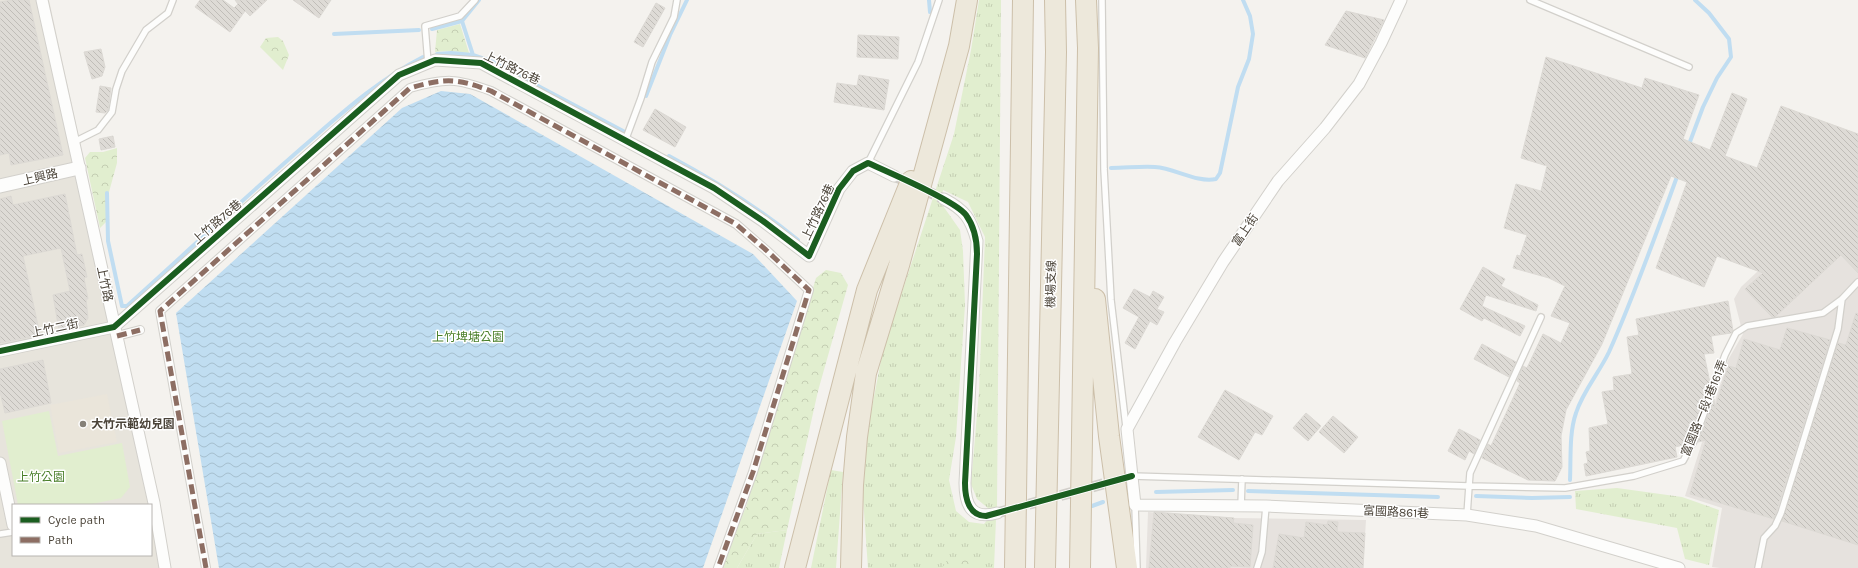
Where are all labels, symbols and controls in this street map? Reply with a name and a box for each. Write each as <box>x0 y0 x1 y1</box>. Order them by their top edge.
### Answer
street label: 上竹路76巷 <box>482 48 542 88</box>
street label: 上興路 <box>21 166 59 188</box>
street label: 上竹路76巷 <box>799 182 837 242</box>
street label: 上竹路76巷 <box>190 197 244 247</box>
street label: 富上街 <box>1229 211 1261 249</box>
street label: 機場支線 <box>1044 260 1058 308</box>
street label: 上竹路 <box>94 265 116 303</box>
street label: 上竹二街 <box>30 316 80 340</box>
park label: 上竹埤塘公園 <box>432 330 504 344</box>
street label: 富國路一段1巷161弄 <box>1678 358 1730 458</box>
place label: 大竹示範幼兒園 <box>91 417 175 431</box>
marker: 大竹示範幼兒園 <box>78 419 88 429</box>
park label: 上竹公園 <box>17 470 65 484</box>
street label: 富國路861巷 <box>1363 503 1429 521</box>
legend <box>12 504 152 556</box>
text: Cycle path <box>48 513 105 527</box>
text: Path <box>48 533 73 547</box>

